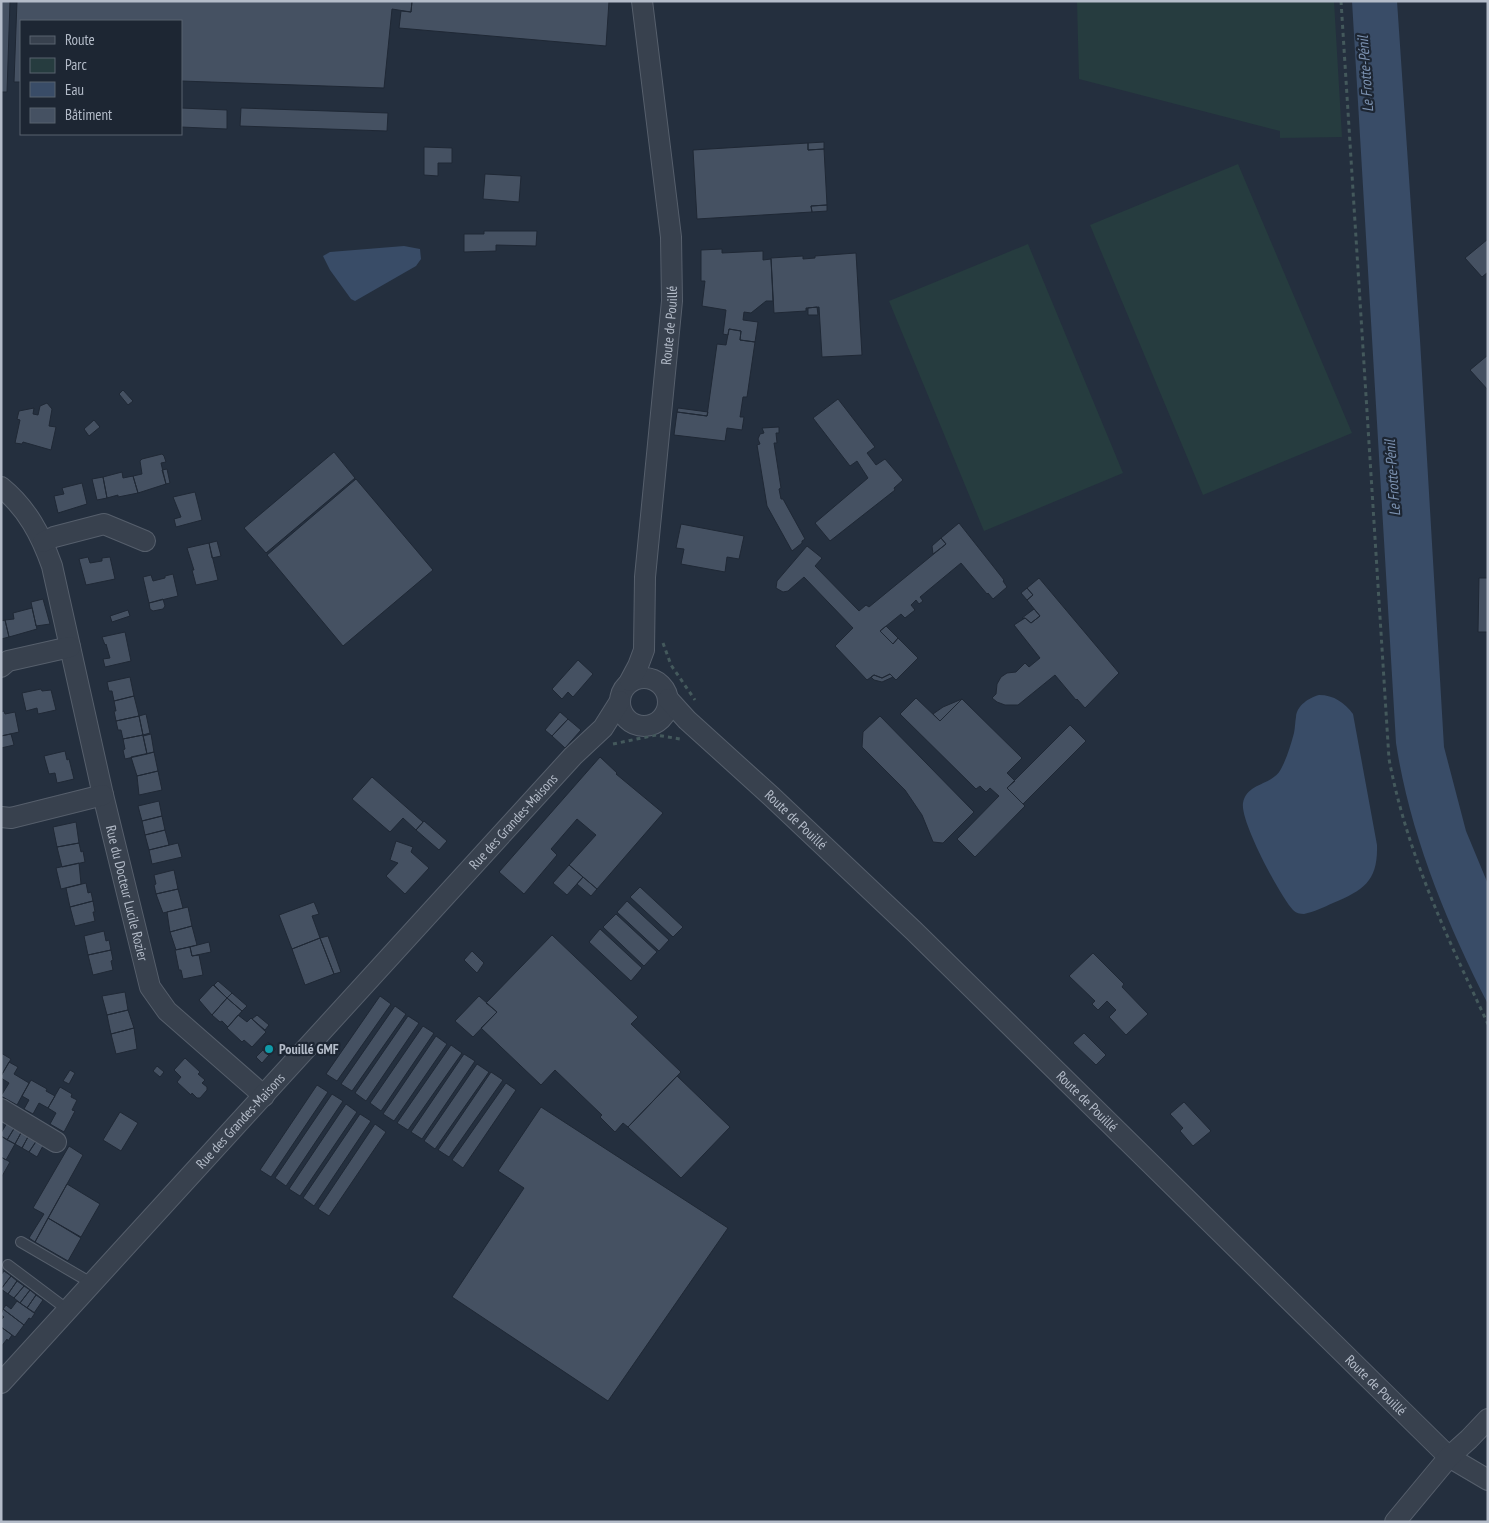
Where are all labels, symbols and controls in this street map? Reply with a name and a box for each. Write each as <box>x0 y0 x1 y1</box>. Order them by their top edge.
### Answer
legend <box>20 20 182 135</box>
text: Route <box>65 30 95 49</box>
water label: Le Frotte-Pénil <box>1353 34 1377 113</box>
text: Parc <box>65 55 87 74</box>
text: Eau <box>65 80 84 99</box>
text: Bâtiment <box>65 105 112 124</box>
street label: Route de Pouillé <box>657 286 681 366</box>
water label: Le Frotte-Pénil <box>1380 438 1404 517</box>
street label: Rue des Grandes-Maisons <box>465 770 562 873</box>
street label: Route de Pouillé <box>761 786 831 853</box>
street label: Rue du Docteur Lucile Rozier <box>102 824 152 963</box>
place label: Pouillé GMF <box>279 1040 339 1058</box>
marker: Pouillé GMF <box>263 1043 275 1055</box>
street label: Route de Pouillé <box>1053 1067 1122 1135</box>
street label: Rue des Grandes-Maisons <box>192 1069 289 1172</box>
street label: Route de Pouillé <box>1341 1351 1411 1419</box>

